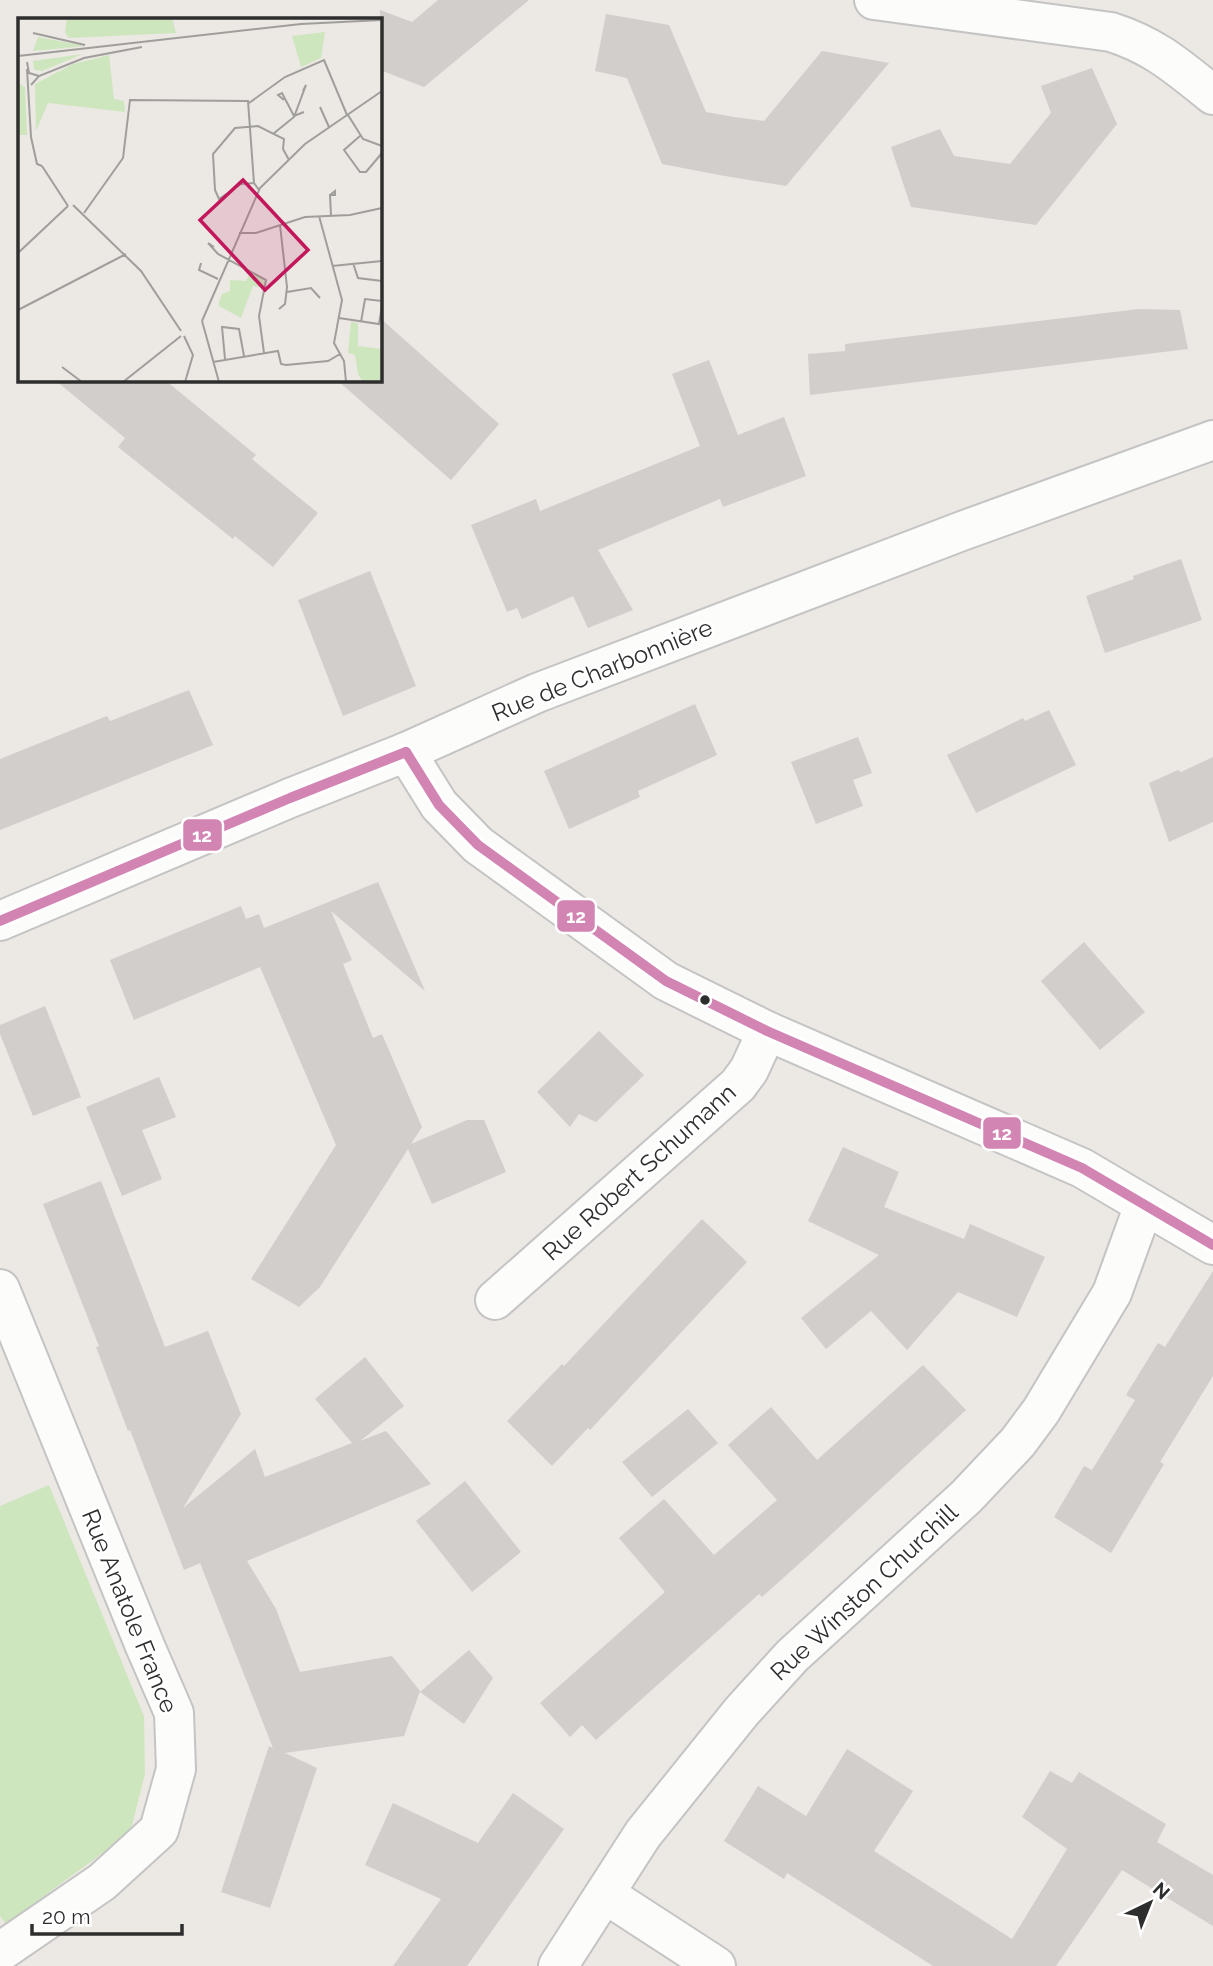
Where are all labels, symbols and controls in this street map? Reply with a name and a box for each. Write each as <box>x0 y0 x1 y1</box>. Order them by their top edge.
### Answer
inset map <box>18 18 382 382</box>
street label: Rue de Charbonnière <box>487 612 717 728</box>
line badge: 12 <box>182 818 223 852</box>
text: 12 <box>192 824 212 846</box>
line badge: 12 <box>556 899 596 933</box>
text: 12 <box>566 905 586 927</box>
unlabelled marker <box>698 993 712 1007</box>
street label: Rue Robert Schumann <box>536 1078 742 1266</box>
line badge: 12 <box>982 1116 1022 1150</box>
text: 12 <box>992 1122 1012 1144</box>
street label: Rue Winston Churchill <box>764 1497 964 1686</box>
street label: Rue Anatole France <box>76 1505 184 1717</box>
north arrow <box>1115 1868 1185 1938</box>
text: N <box>1149 1878 1174 1904</box>
scale bar <box>32 1892 182 1936</box>
text: 20 m <box>42 1904 90 1929</box>

